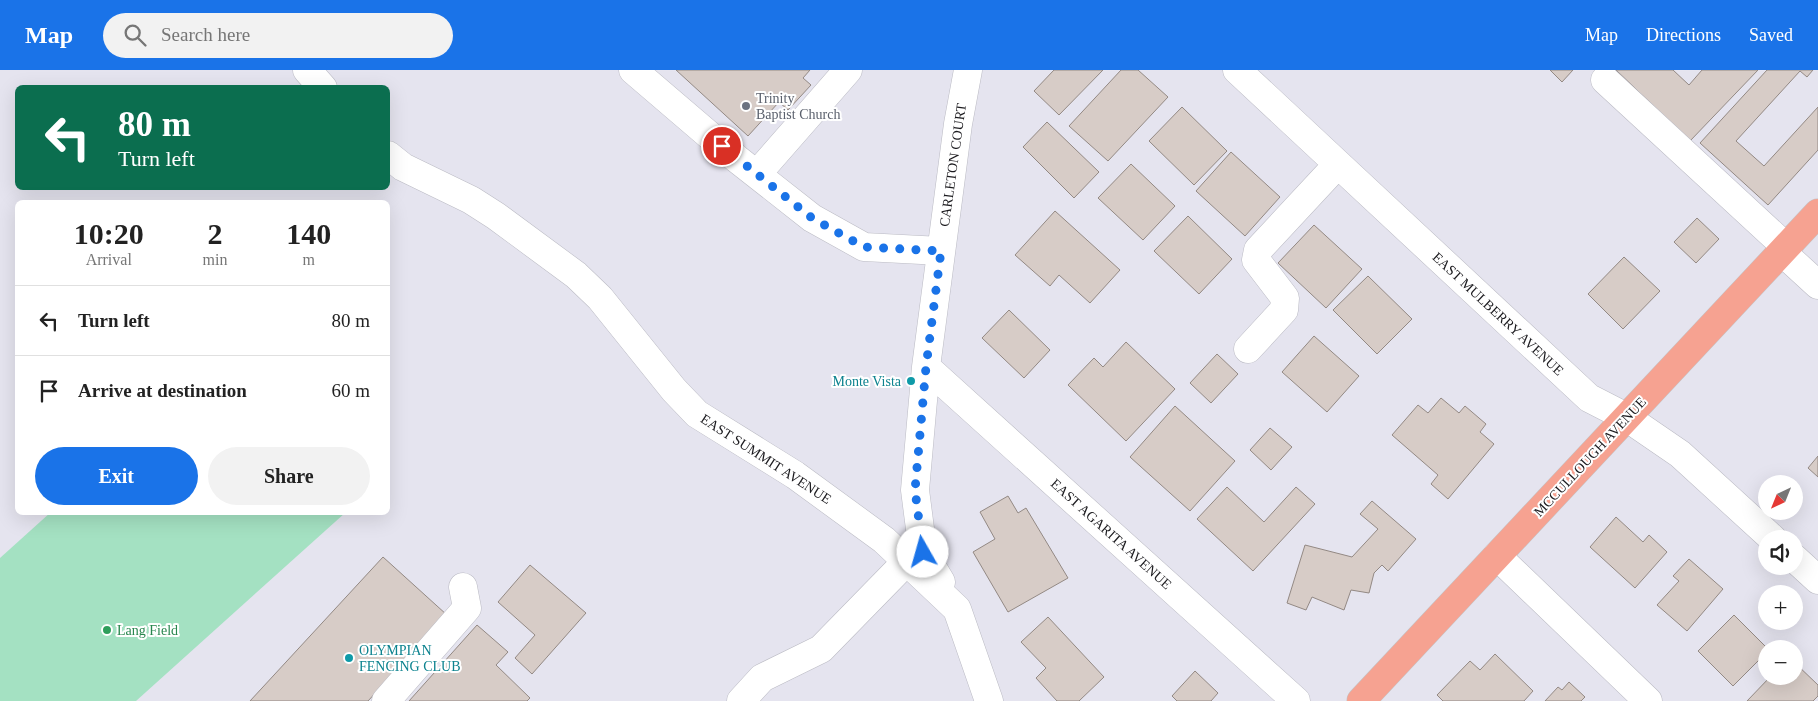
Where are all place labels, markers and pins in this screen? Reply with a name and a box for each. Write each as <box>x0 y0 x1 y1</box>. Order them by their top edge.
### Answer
place label: Trinity Baptist Church <box>756 91 840 122</box>
marker: Trinity Baptist Church <box>740 100 752 112</box>
pin <box>701 125 743 167</box>
place label: Monte Vista <box>832 374 902 389</box>
marker: Monte Vista <box>905 375 917 387</box>
place label: Lang Field <box>117 623 178 638</box>
marker: Lang Field <box>101 624 113 636</box>
place label: OLYMPIAN FENCING CLUB <box>359 643 461 674</box>
marker: OLYMPIAN FENCING CLUB <box>343 652 355 664</box>

